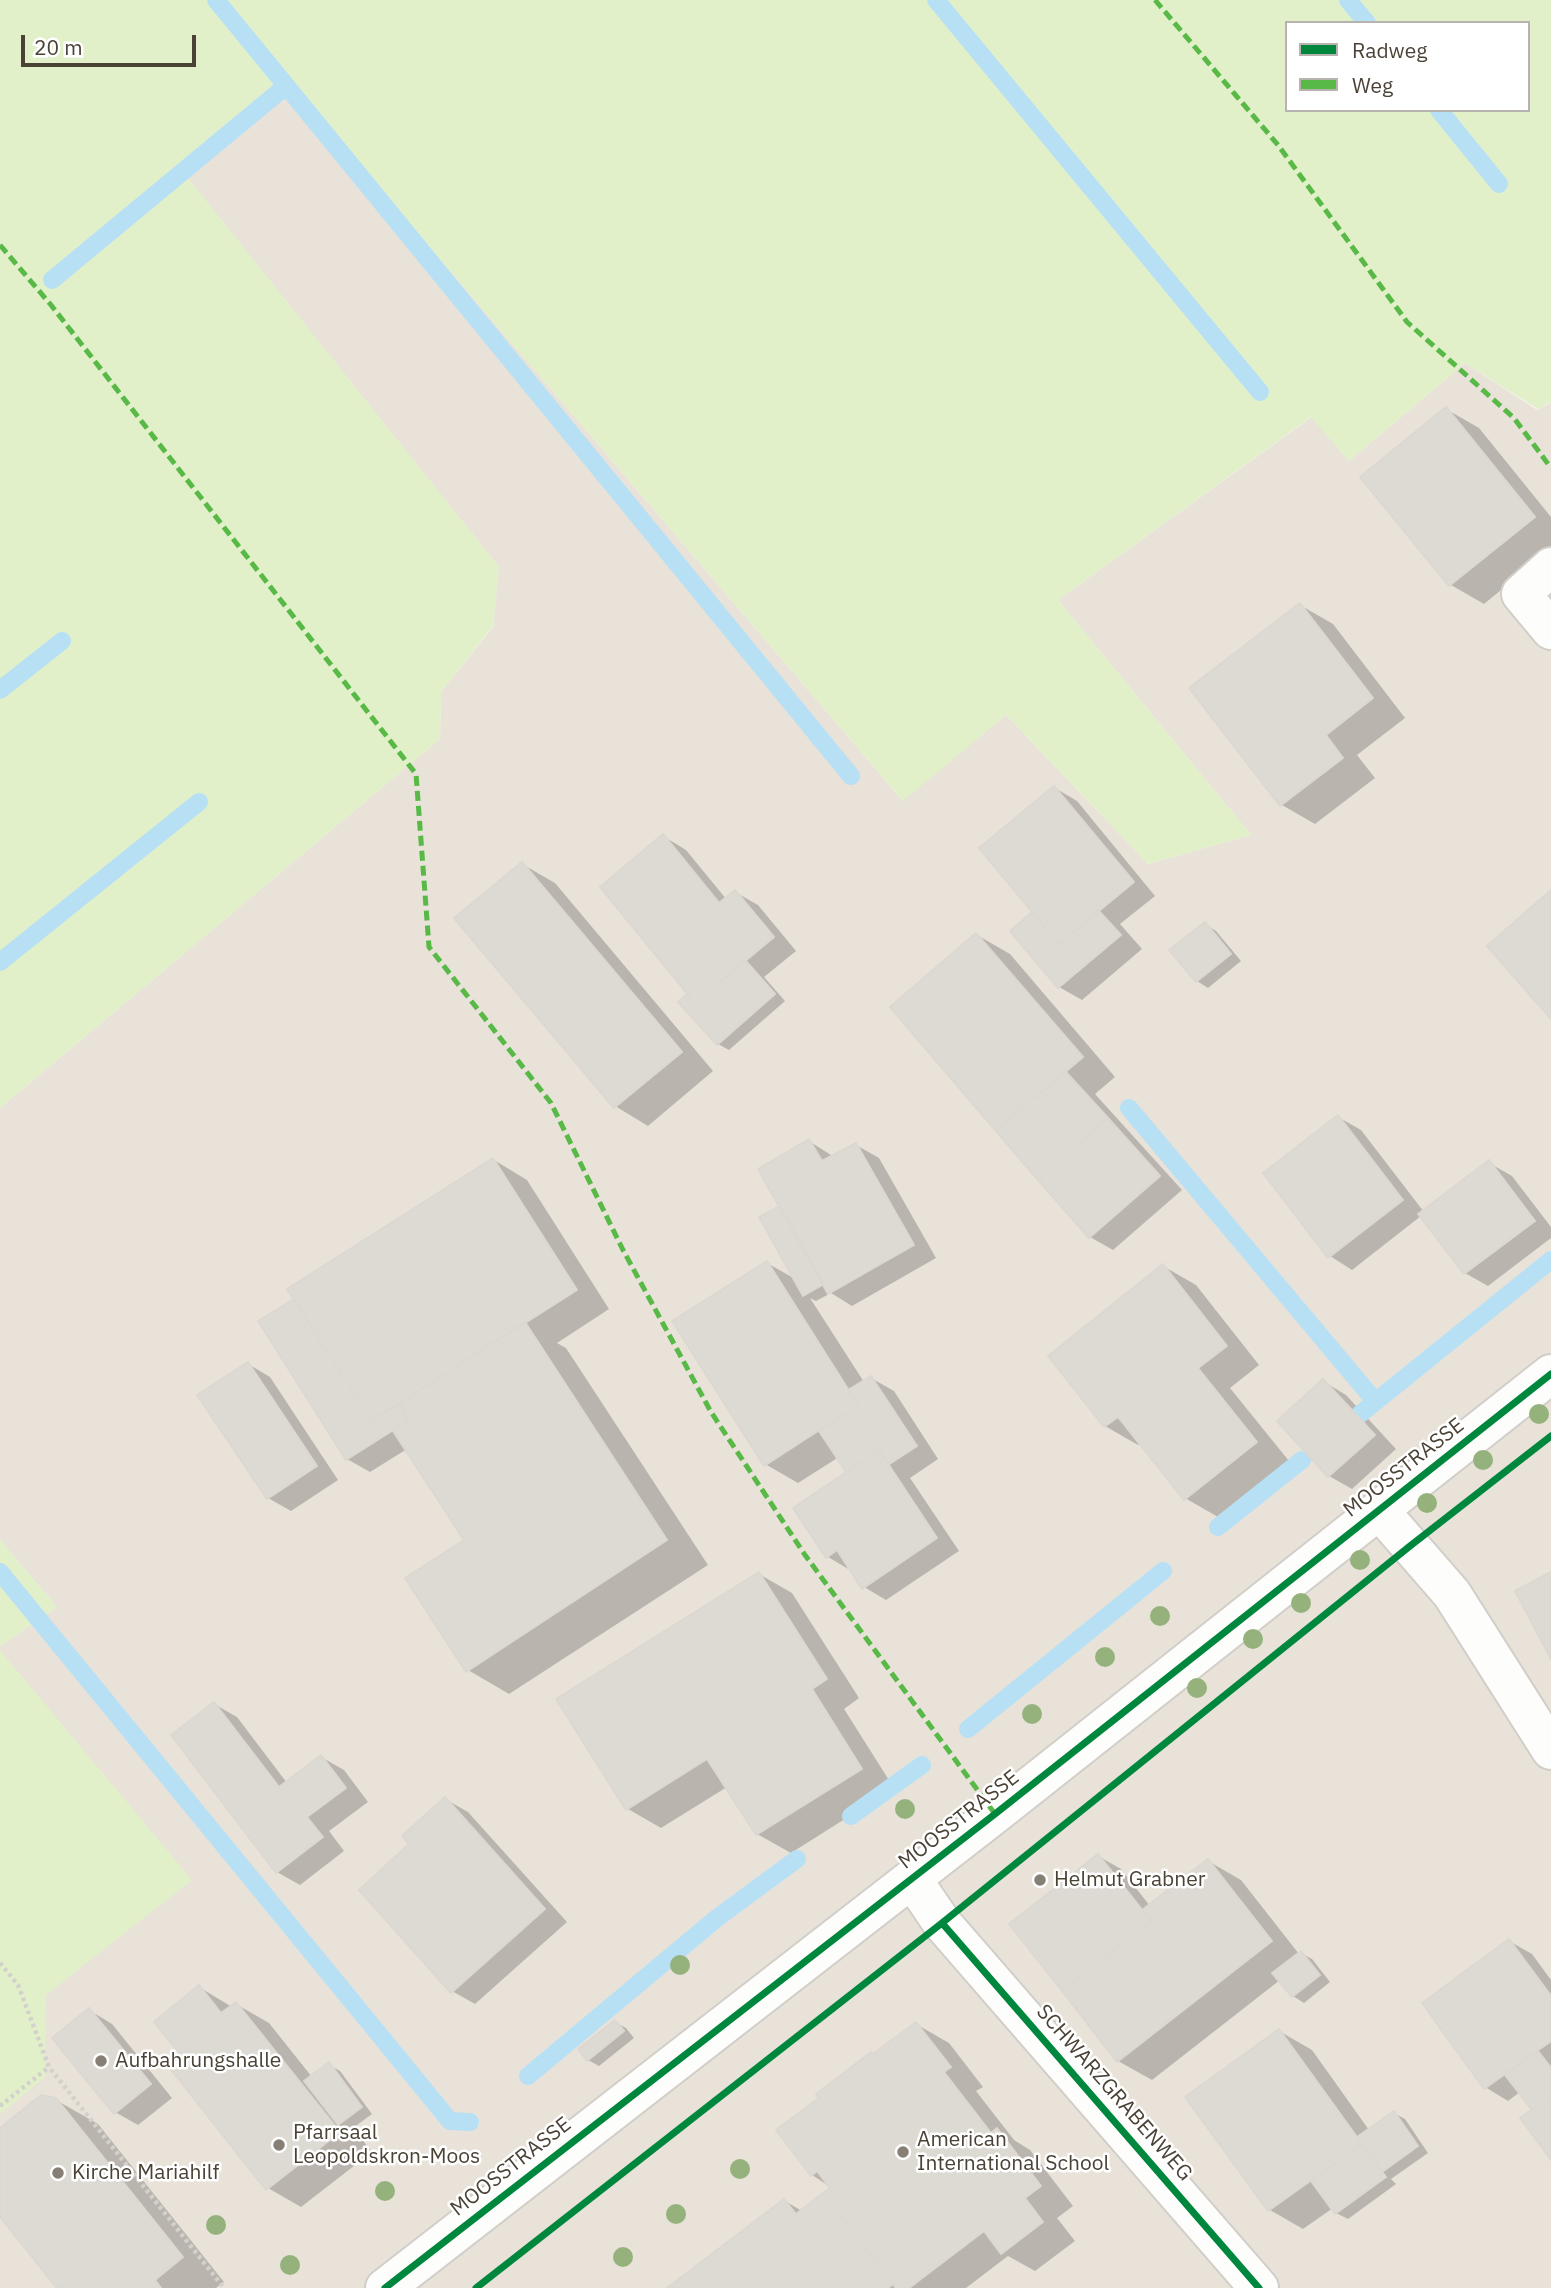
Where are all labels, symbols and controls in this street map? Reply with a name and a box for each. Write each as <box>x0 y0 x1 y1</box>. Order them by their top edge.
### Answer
scale bar <box>24 21 200 65</box>
legend <box>1285 21 1530 112</box>
text: 20 m <box>34 33 83 61</box>
text: Radweg <box>1352 36 1427 64</box>
text: Weg <box>1352 71 1393 99</box>
street label: MOOSSTRASSE <box>1339 1413 1469 1523</box>
street label: MOOSSTRASSE <box>894 1765 1024 1875</box>
place label: Helmut Grabner <box>1054 1867 1205 1893</box>
marker: Helmut Grabner <box>1032 1872 1048 1888</box>
street label: SCHWARZGRABENWEG <box>1031 2000 1197 2186</box>
place label: Aufbahrungshalle <box>115 2048 281 2074</box>
marker: Aufbahrungshalle <box>93 2053 109 2069</box>
street label: MOOSSTRASSE <box>446 2112 576 2222</box>
place label: Pfarrsaal Leopoldskron-Moos <box>293 2120 480 2170</box>
place label: American International School <box>917 2127 1109 2177</box>
marker: Pfarrsaal Leopoldskron-Moos <box>271 2137 287 2153</box>
marker: American International School <box>895 2144 911 2160</box>
place label: Kirche Mariahilf <box>72 2160 219 2186</box>
marker: Kirche Mariahilf <box>50 2165 66 2181</box>

